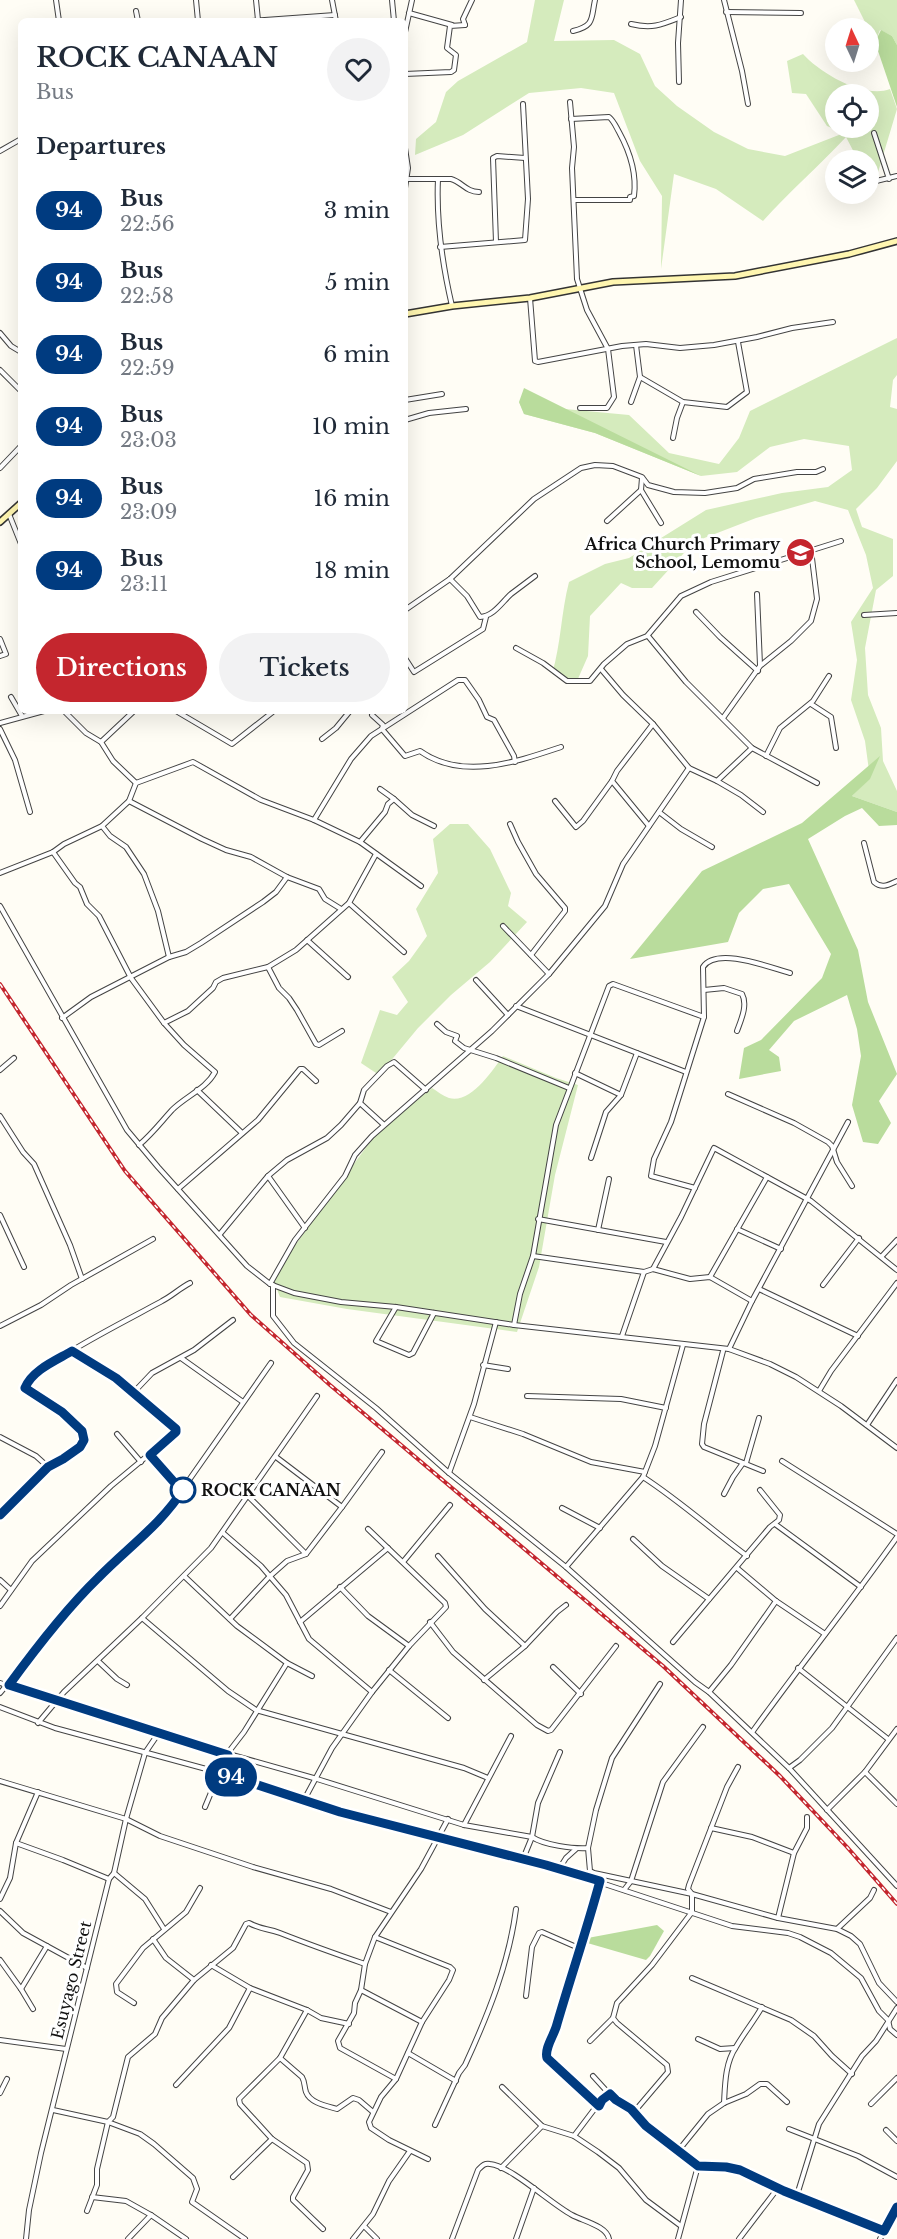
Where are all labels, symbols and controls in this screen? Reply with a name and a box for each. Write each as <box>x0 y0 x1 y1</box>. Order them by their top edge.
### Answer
north arrow <box>825 18 879 72</box>
map controls <box>825 18 879 204</box>
button: heart <box>327 38 390 101</box>
text: ROCK CANAAN <box>36 40 278 75</box>
text: Bus <box>36 80 74 104</box>
button: locate <box>825 84 879 138</box>
text: Departures <box>36 133 166 160</box>
button: layers <box>825 150 879 204</box>
text: Bus <box>120 185 163 212</box>
text: 94 <box>55 197 83 223</box>
text: 3 min <box>324 197 390 224</box>
text: 22:56 <box>120 212 175 236</box>
text: Bus <box>120 257 163 284</box>
text: 94 <box>55 269 83 295</box>
text: 5 min <box>325 269 390 296</box>
text: 22:58 <box>120 284 174 308</box>
text: Bus <box>120 329 163 356</box>
text: 94 <box>55 341 83 367</box>
text: 6 min <box>323 341 390 368</box>
text: 22:59 <box>120 356 175 380</box>
text: Bus <box>120 401 163 428</box>
text: 94 <box>55 413 83 439</box>
text: 10 min <box>312 413 390 440</box>
text: 23:03 <box>120 428 177 452</box>
text: Bus <box>120 473 163 500</box>
text: 94 <box>55 485 83 511</box>
text: 16 min <box>313 485 390 512</box>
text: 23:09 <box>120 500 177 524</box>
place label: Africa Church Primary School, Lemomu <box>584 534 781 572</box>
school or university icon: Africa Church Primary School, Lemomu <box>785 537 817 569</box>
text: Bus <box>120 545 163 572</box>
text: 94 <box>55 557 83 583</box>
text: 18 min <box>314 557 390 584</box>
text: 23:11 <box>120 572 168 596</box>
button: Directions <box>36 633 207 702</box>
button: Tickets <box>219 633 390 702</box>
marker: ROCK CANAAN <box>170 1477 196 1503</box>
place label: ROCK CANAAN <box>201 1480 341 1500</box>
line badge: 94 <box>204 1758 258 1796</box>
text: 94 <box>217 1764 245 1790</box>
street label: Esuyago Street <box>47 1919 95 2041</box>

